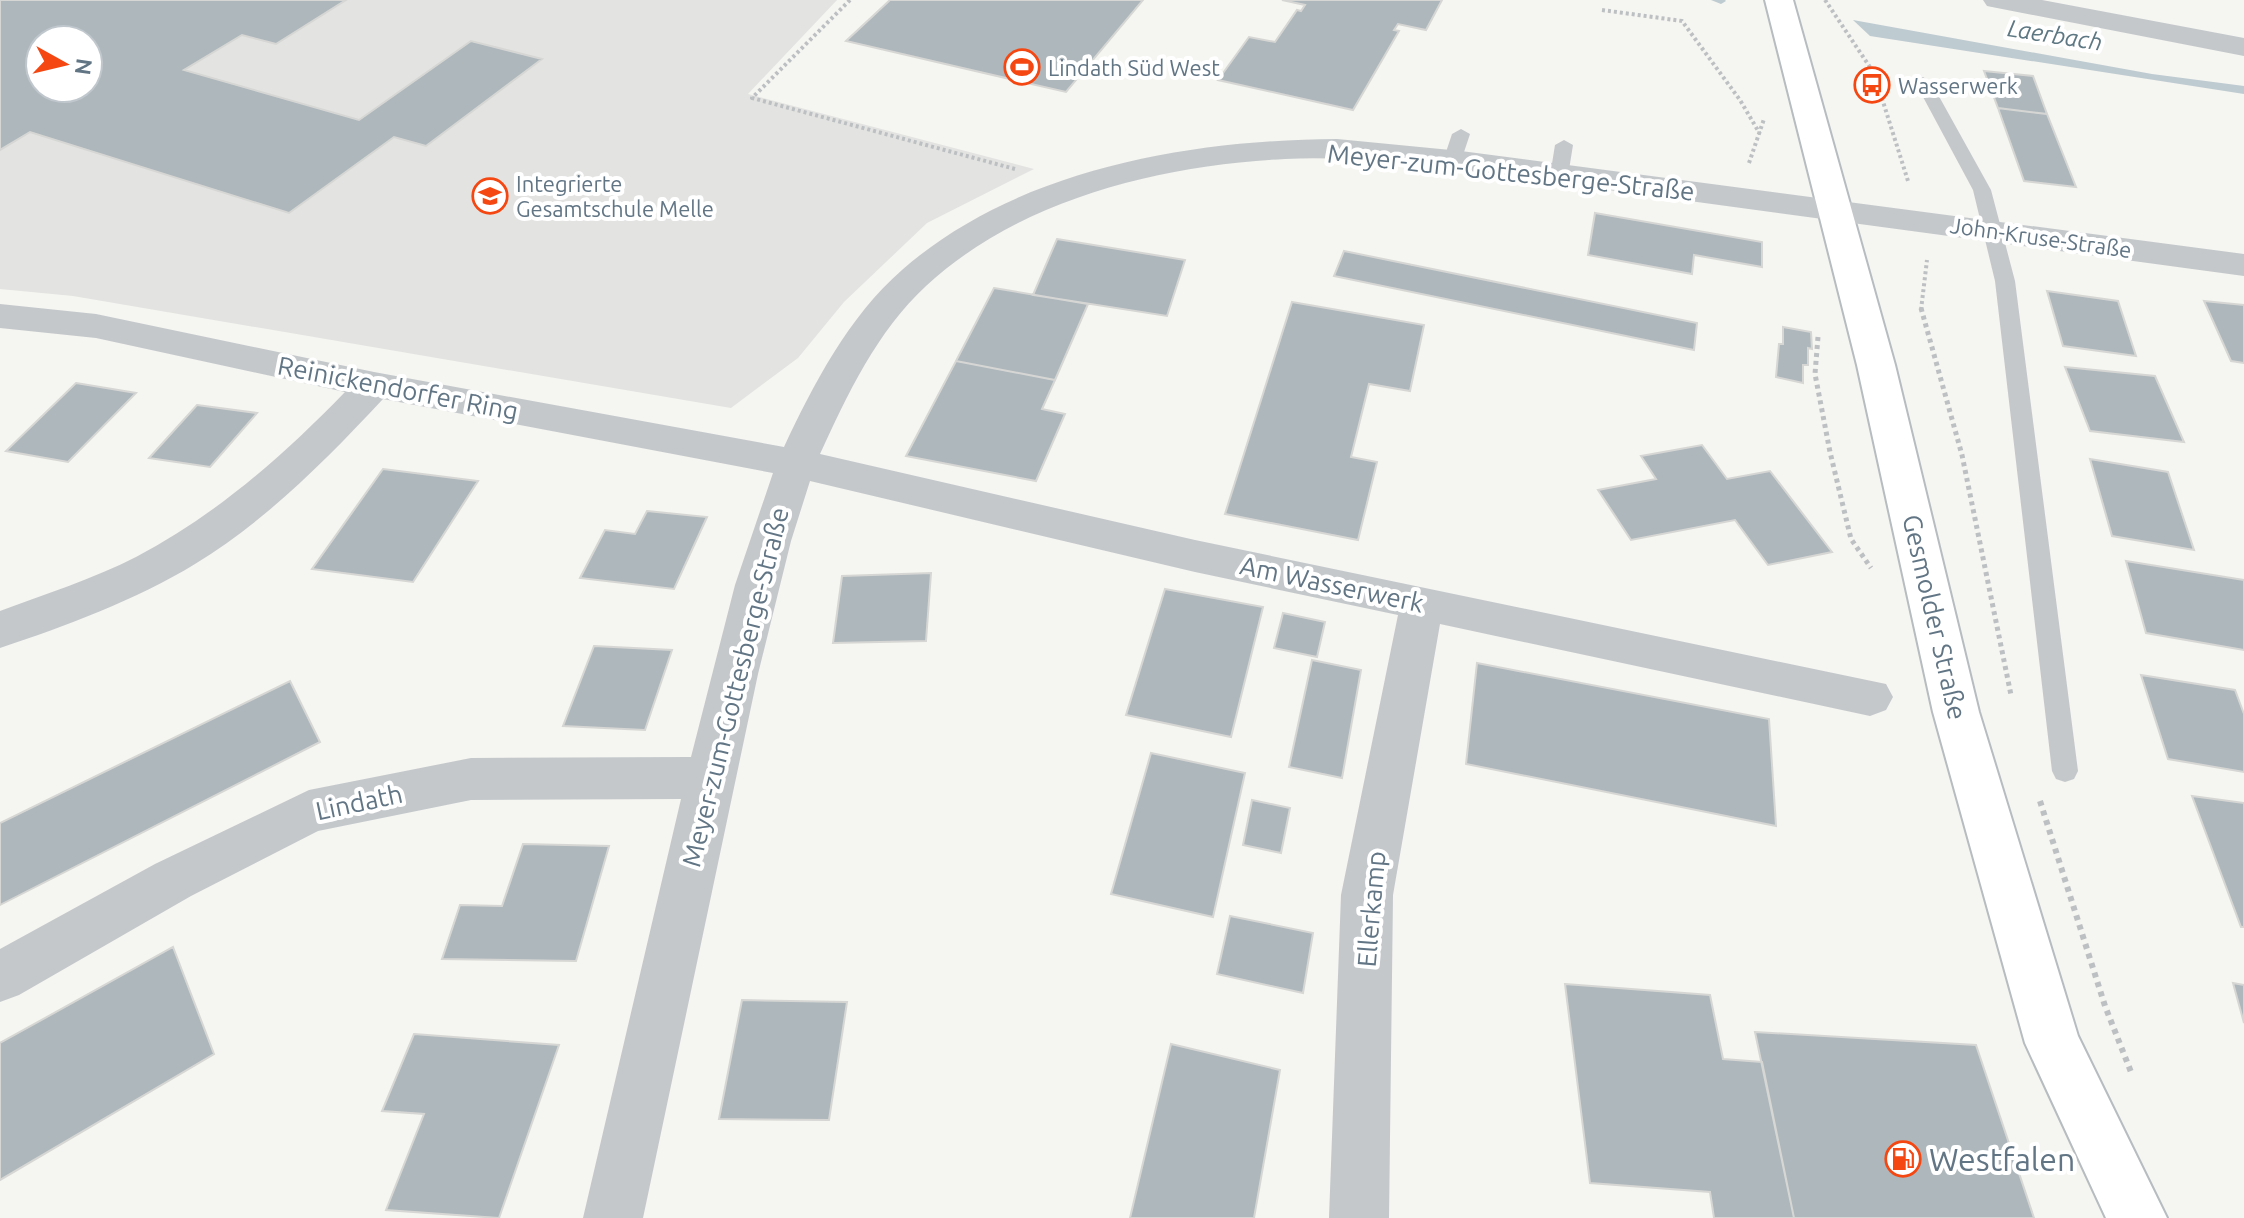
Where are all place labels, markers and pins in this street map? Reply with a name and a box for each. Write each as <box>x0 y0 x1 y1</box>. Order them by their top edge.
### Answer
sports icon: Lindath Süd West <box>1003 48 1041 86</box>
place label: Lindath Süd West <box>1048 55 1220 80</box>
bus stop icon: Wasserwerk <box>1853 66 1891 104</box>
place label: Wasserwerk <box>1898 73 2018 98</box>
place label: Integrierte Gesamtschule Melle <box>516 171 714 221</box>
school or university icon: Integrierte Gesamtschule Melle <box>471 177 509 215</box>
fuel station icon: Westfalen <box>1884 1140 1922 1178</box>
place label: Westfalen <box>1929 1141 2075 1177</box>

